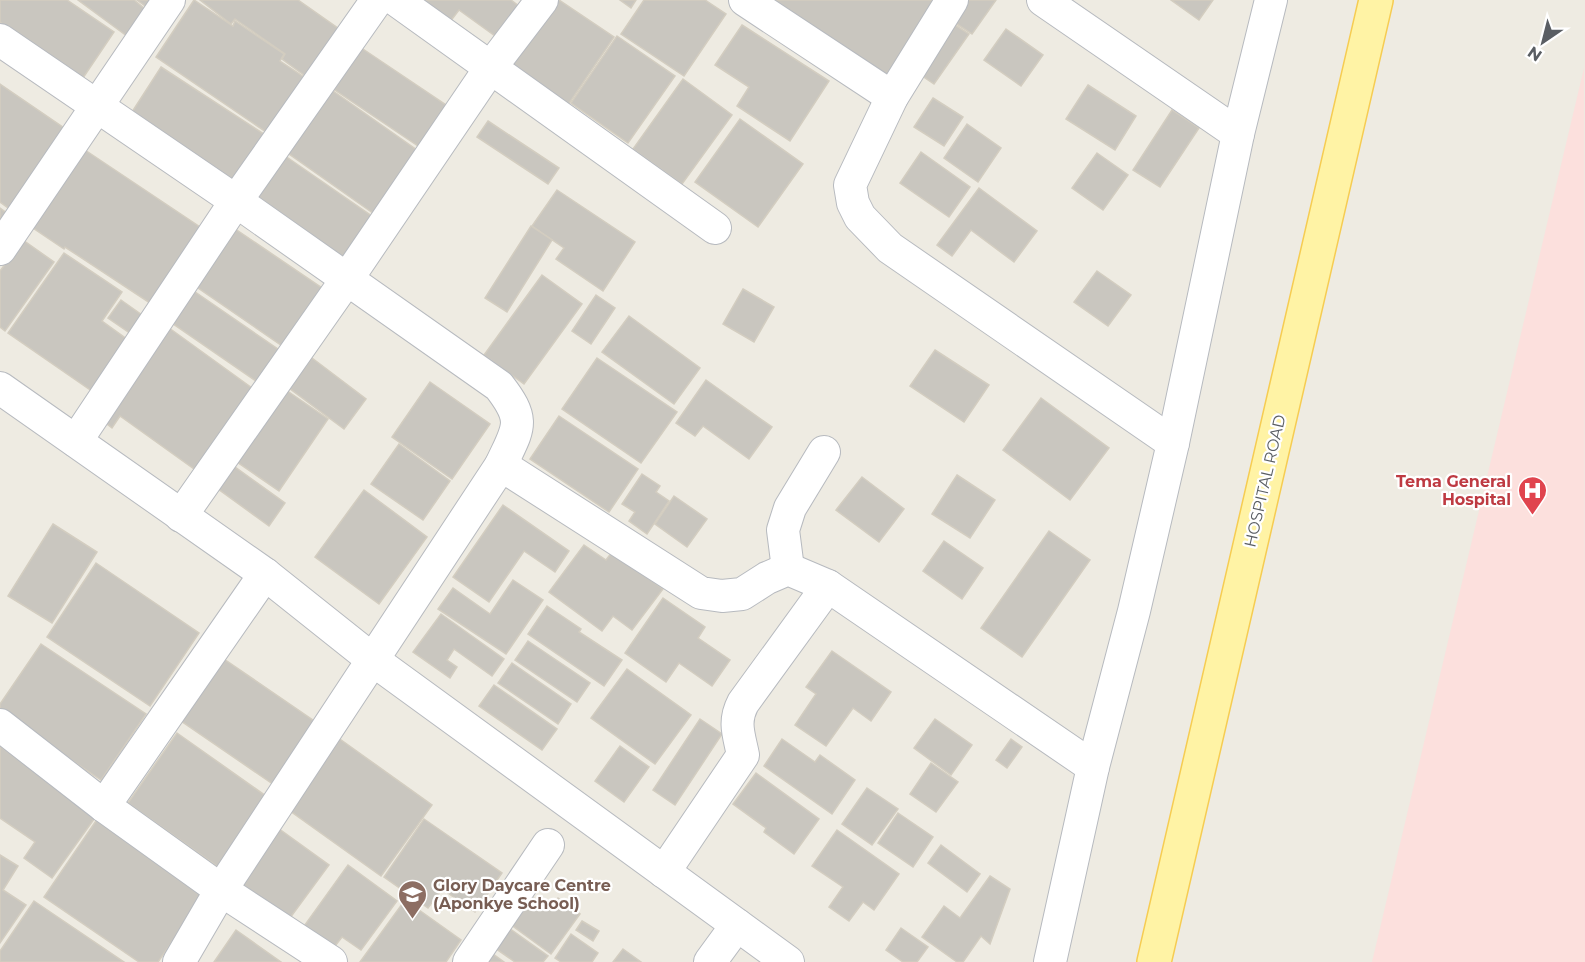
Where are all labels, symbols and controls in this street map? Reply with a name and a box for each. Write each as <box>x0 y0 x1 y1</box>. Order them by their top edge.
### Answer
north arrow <box>1513 12 1573 72</box>
text: N <box>1524 42 1545 65</box>
street label: HOSPITAL ROAD <box>1240 413 1290 549</box>
place label: Tema General Hospital <box>1396 472 1511 509</box>
hospital icon: Tema General Hospital <box>1516 474 1548 516</box>
place label: Glory Daycare Centre (Aponkye School) <box>433 876 611 913</box>
school or university icon: Glory Daycare Centre (Aponkye School) <box>396 878 428 920</box>

